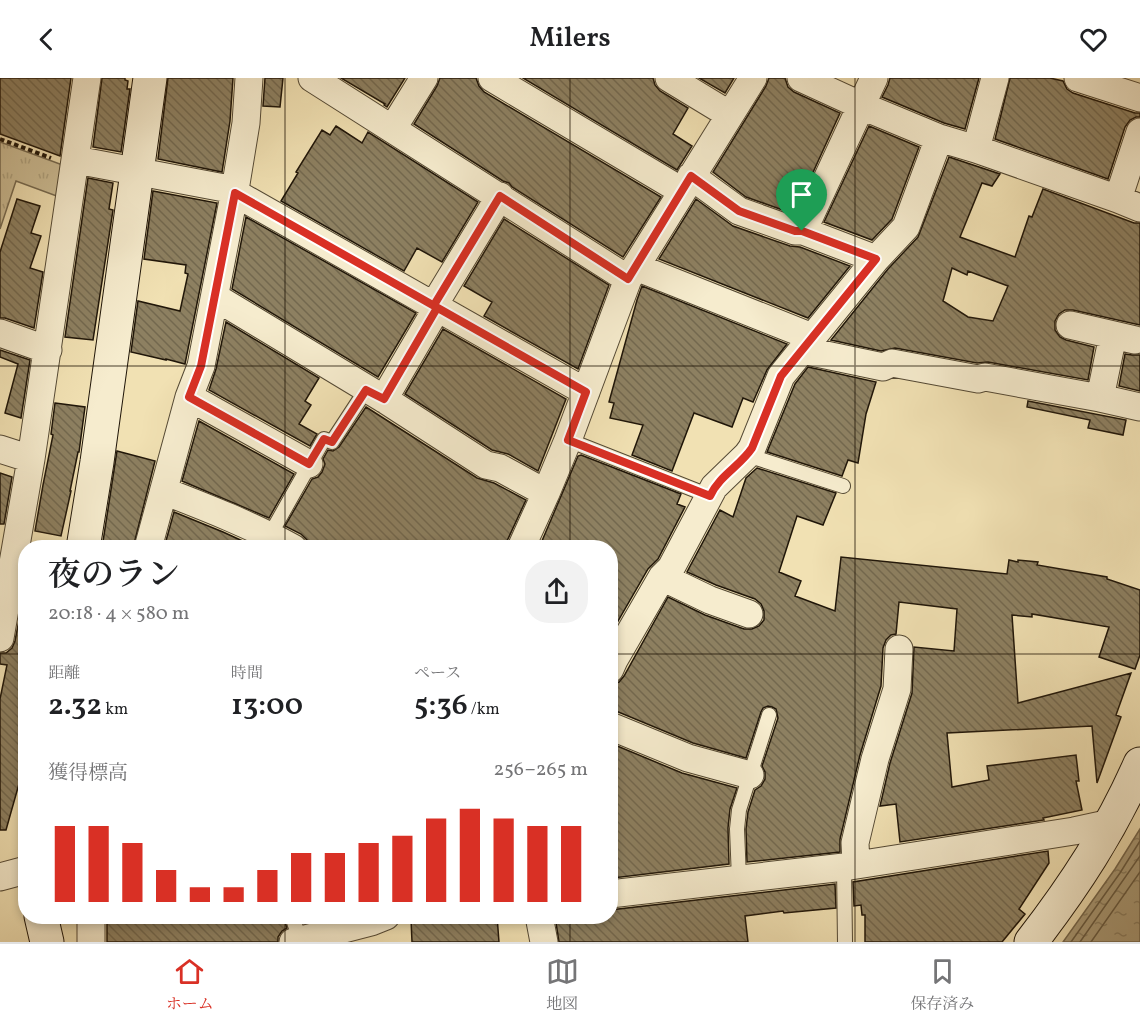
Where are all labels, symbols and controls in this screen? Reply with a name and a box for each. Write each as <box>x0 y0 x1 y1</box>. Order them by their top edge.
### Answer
text: Milers <box>529 20 611 58</box>
icon: back <box>30 23 63 56</box>
icon: heart <box>1077 23 1110 56</box>
pin <box>776 169 827 231</box>
icon: arrive <box>785 178 818 211</box>
text: 夜のラン <box>48 554 180 600</box>
button: share <box>525 560 588 623</box>
text: 20:18 · 4 × 580 m <box>48 600 190 628</box>
text: 距離 <box>48 663 80 685</box>
text: 時間 <box>231 663 263 685</box>
text: ペース <box>414 663 461 685</box>
text: 2.32 <box>48 685 102 727</box>
text: 13:00 <box>231 685 303 727</box>
text: 5:36 <box>414 685 468 727</box>
text: km <box>102 699 128 721</box>
text: /km <box>468 699 500 721</box>
text: 256–265 m <box>493 756 588 784</box>
text: 獲得標高 <box>48 760 128 788</box>
tab: ホーム <box>166 955 214 1016</box>
tab: 地図 <box>546 955 579 1016</box>
tab: 保存済み <box>910 955 974 1016</box>

